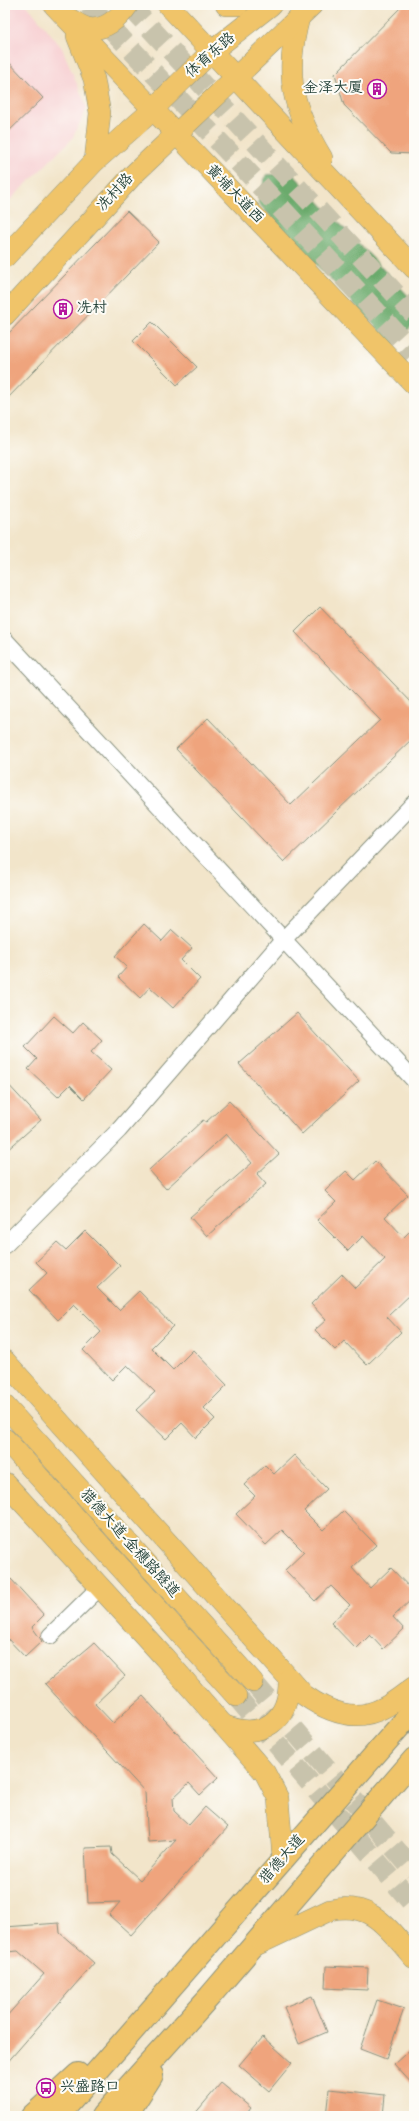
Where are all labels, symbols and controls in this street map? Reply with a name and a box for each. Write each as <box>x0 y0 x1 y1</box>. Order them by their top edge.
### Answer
street label: 体育东路 <box>182 30 240 82</box>
building icon: 金泽大厦 <box>366 78 388 100</box>
place label: 金泽大厦 <box>303 80 363 98</box>
street label: 黄埔大道西 <box>201 162 267 228</box>
street label: 冼村路 <box>93 170 138 216</box>
building icon: 冼村 <box>52 298 74 320</box>
place label: 冼村 <box>77 299 107 318</box>
street label: 猎德大道-金穗路隧道 <box>76 1485 183 1602</box>
street label: 猎德大道 <box>256 1831 309 1889</box>
bus stop icon: 兴盛路口 <box>35 2077 57 2099</box>
place label: 兴盛路口 <box>60 2079 120 2097</box>

